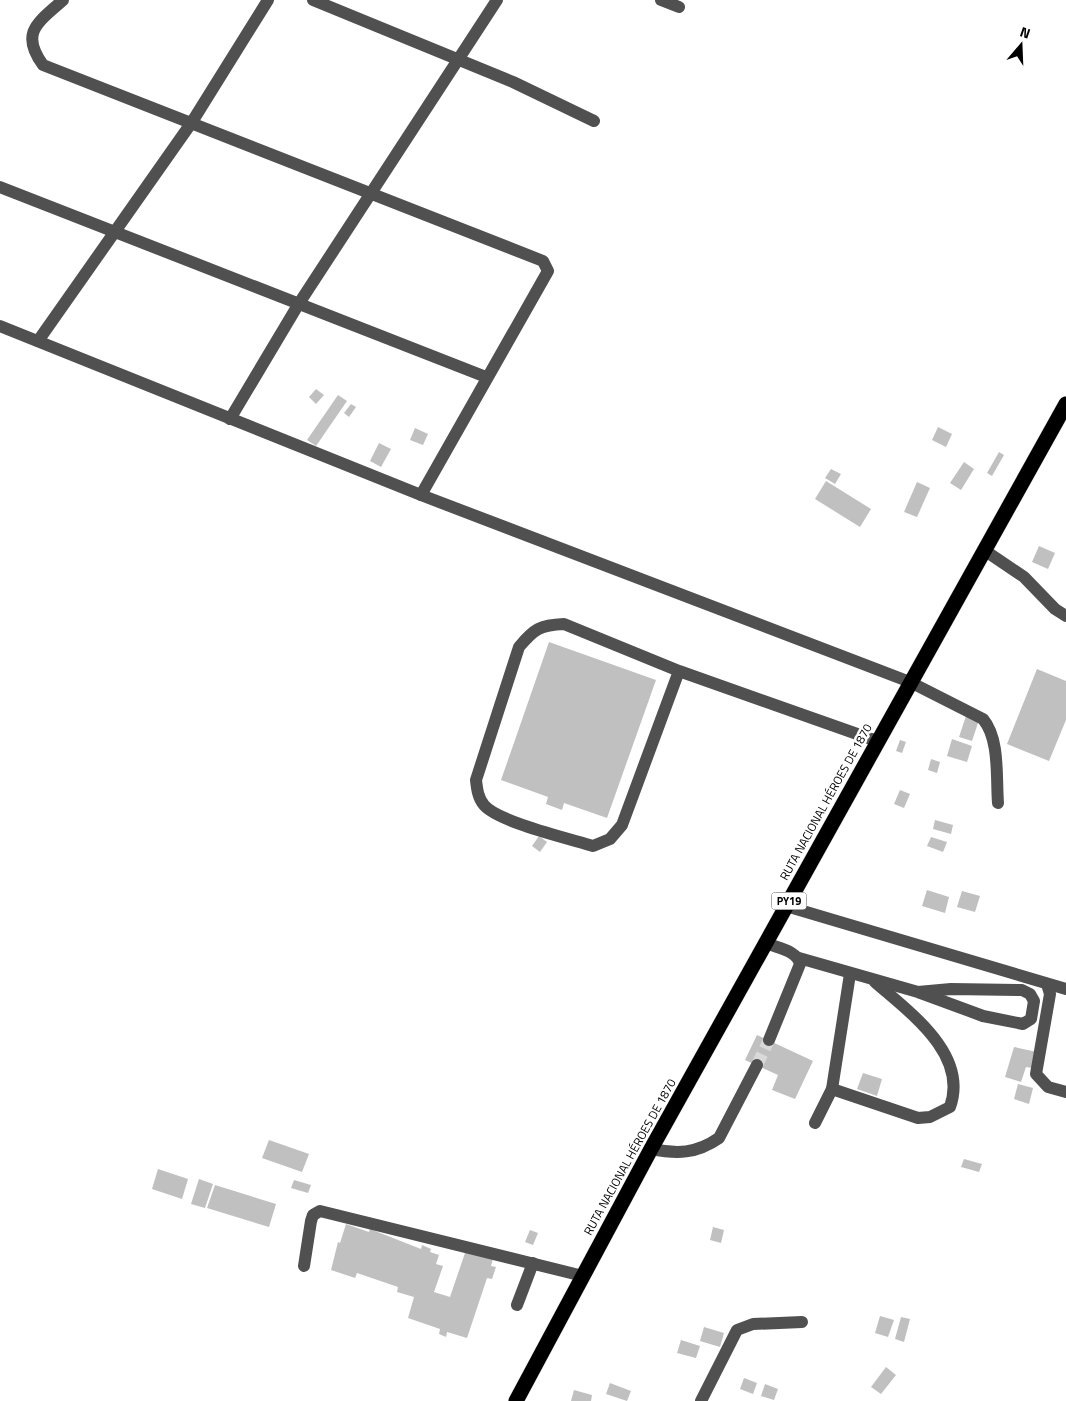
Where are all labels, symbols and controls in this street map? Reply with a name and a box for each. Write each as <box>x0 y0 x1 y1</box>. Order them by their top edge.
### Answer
north arrow <box>996 20 1046 70</box>
text: N <box>1017 21 1033 44</box>
street label: RUTA NACIONAL HÉROES DE 1870 <box>774 720 877 884</box>
road number: PY19 <box>772 892 806 909</box>
street label: RUTA NACIONAL HÉROES DE 1870 <box>578 1075 681 1239</box>

